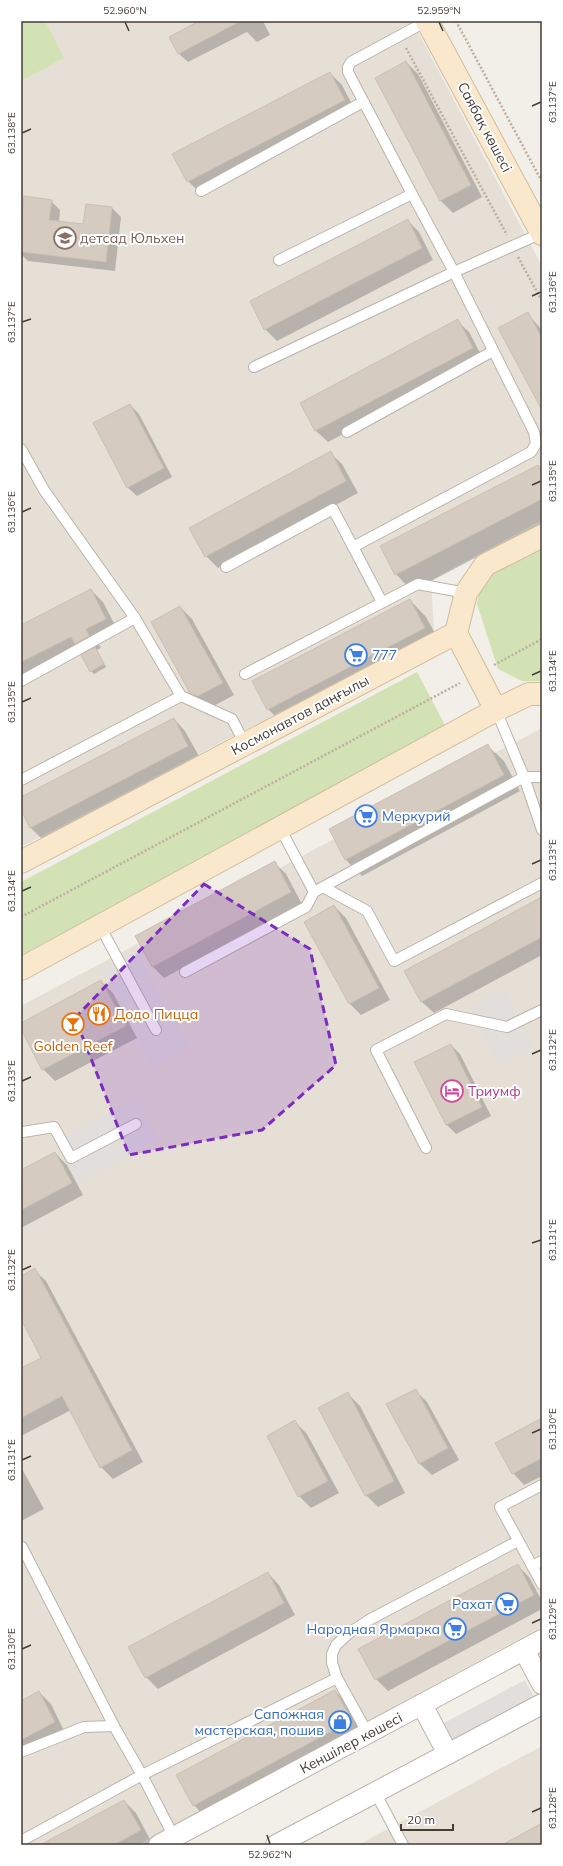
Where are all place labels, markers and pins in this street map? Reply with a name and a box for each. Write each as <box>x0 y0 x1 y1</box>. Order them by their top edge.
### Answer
school or university icon: детсад Юльхен <box>52 225 78 251</box>
place label: детсад Юльхен <box>80 229 184 247</box>
supermarket icon: 777 <box>343 642 369 668</box>
place label: 777 <box>372 646 397 664</box>
supermarket icon: Меркурий <box>353 803 379 829</box>
place label: Меркурий <box>382 807 451 825</box>
restaurant icon: Додо Пицца <box>86 1001 112 1027</box>
place label: Додо Пицца <box>114 1005 198 1023</box>
bar icon: Golden Reef <box>60 1011 86 1037</box>
place label: Golden Reef <box>34 1037 113 1055</box>
hotel icon: Триумф <box>439 1078 465 1104</box>
place label: Триумф <box>468 1082 521 1100</box>
supermarket icon: Рахат <box>494 1591 520 1617</box>
place label: Рахат <box>452 1595 493 1613</box>
supermarket icon: Народная Ярмарка <box>442 1616 468 1642</box>
place label: Народная Ярмарка <box>307 1620 440 1638</box>
place label: Сапожная мастерская, пошив <box>195 1705 324 1739</box>
shop icon: Сапожная мастерская, пошив <box>327 1709 353 1735</box>

